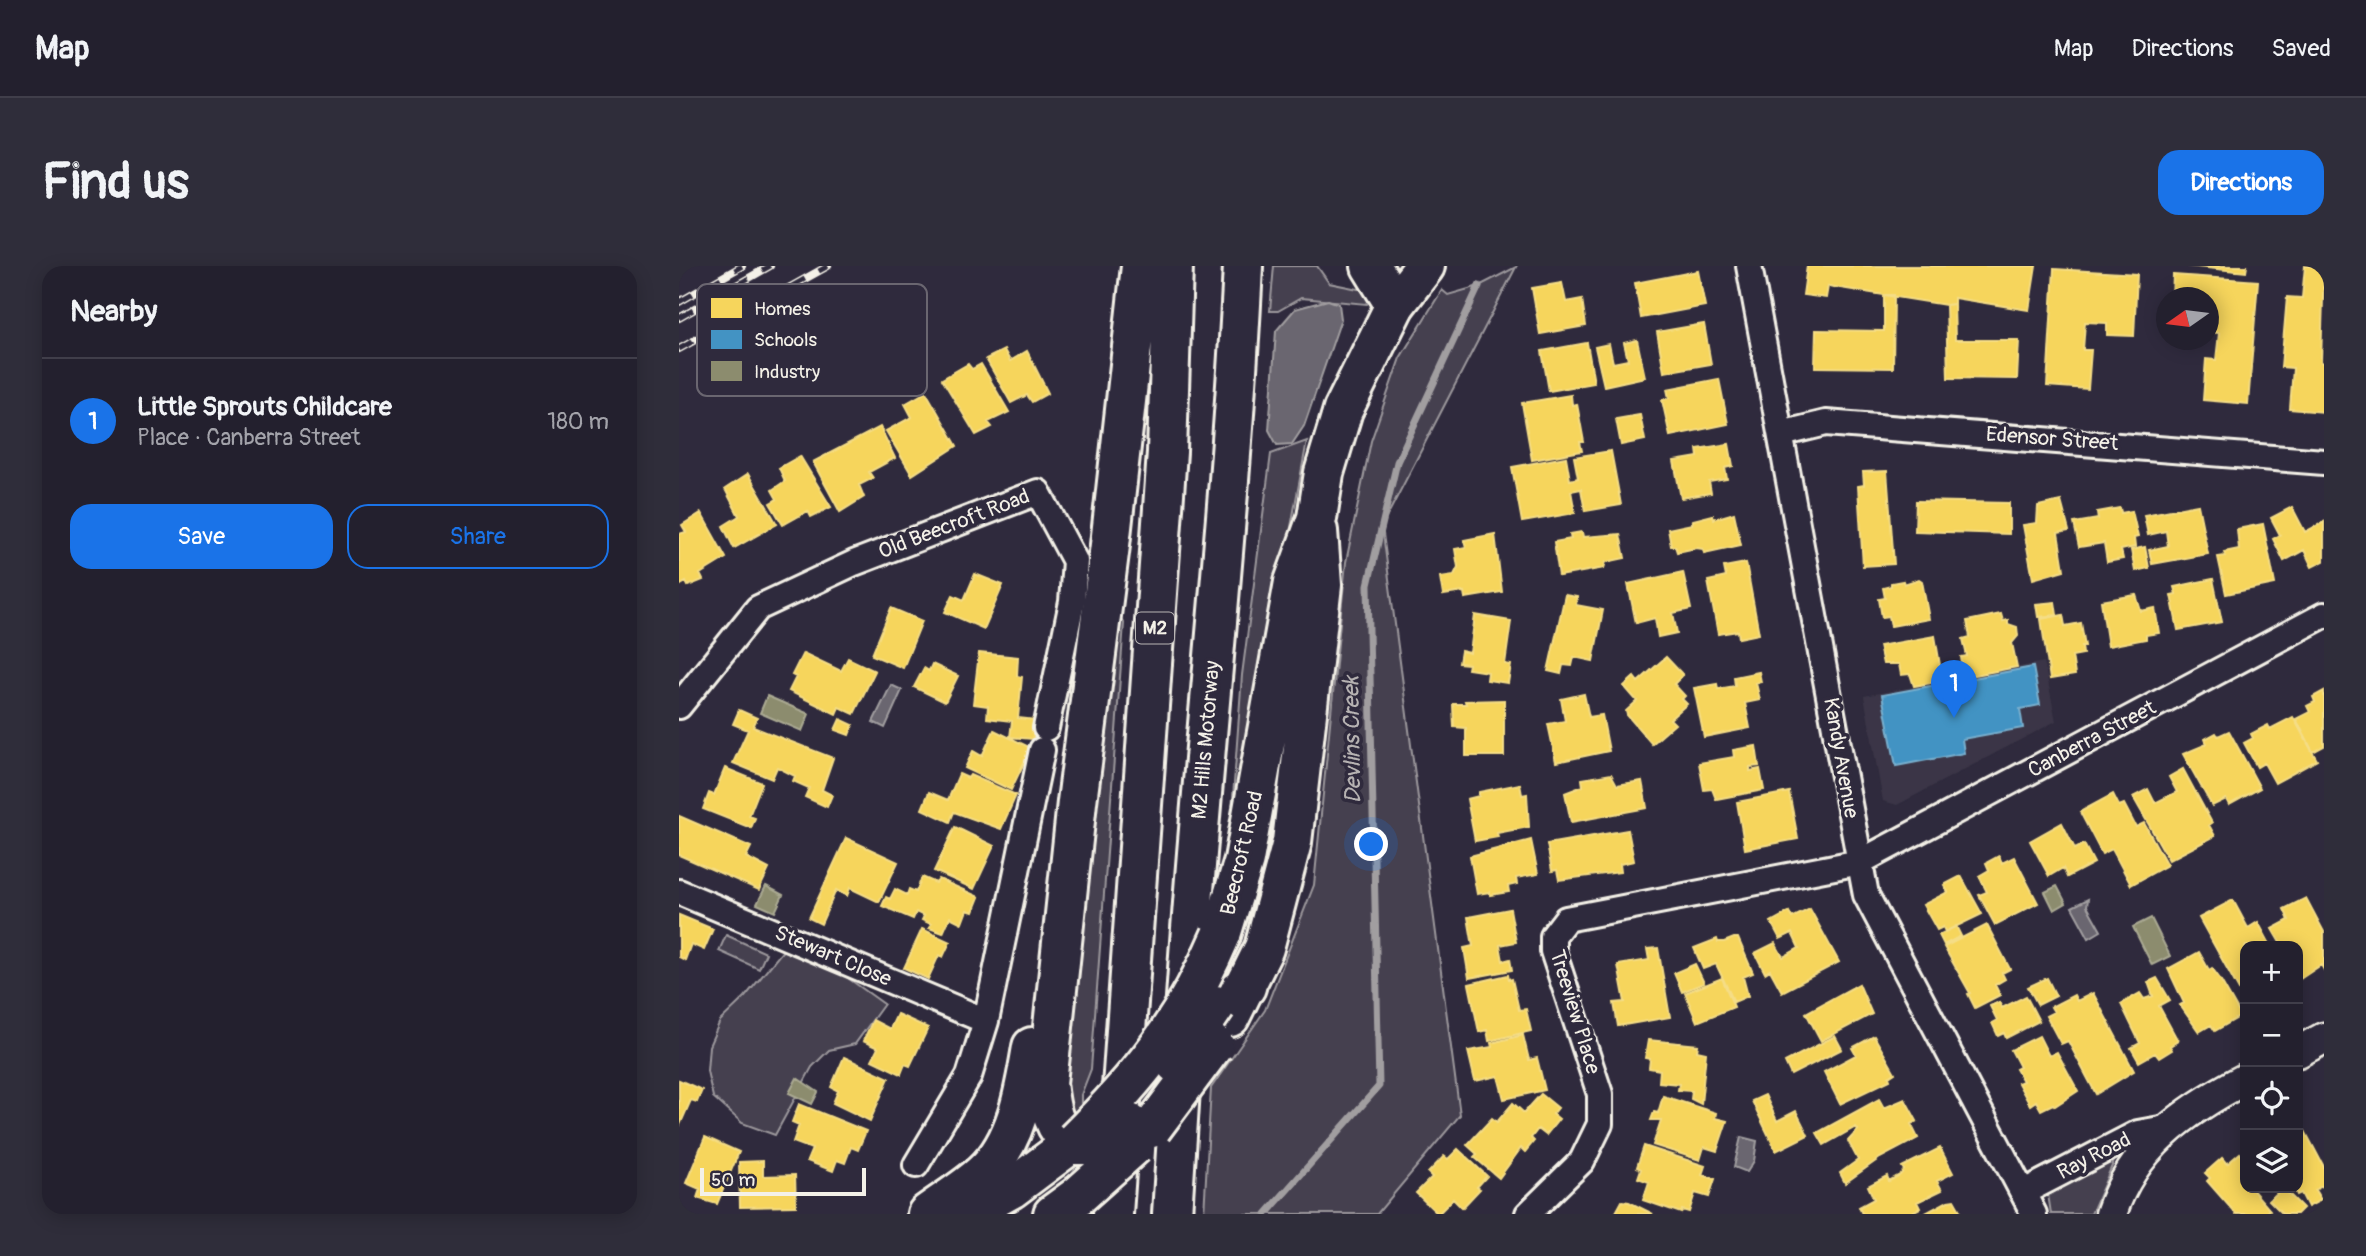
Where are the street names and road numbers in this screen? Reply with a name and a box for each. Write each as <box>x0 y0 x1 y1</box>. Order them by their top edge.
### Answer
street label: Edensor Street <box>1985 421 2120 457</box>
street label: Old Beecroft Road <box>875 483 1033 565</box>
road number: M2 <box>1136 612 1174 644</box>
street label: M2 Hills Motorway <box>1186 660 1226 820</box>
street label: Canberra Street <box>2023 694 2161 784</box>
street label: Kandy Avenue <box>1817 696 1865 821</box>
street label: Beecroft Road <box>1215 788 1269 918</box>
street label: Stewart Close <box>770 919 896 993</box>
street label: Treeview Place <box>1543 947 1607 1078</box>
street label: Ray Road <box>2053 1126 2135 1186</box>

